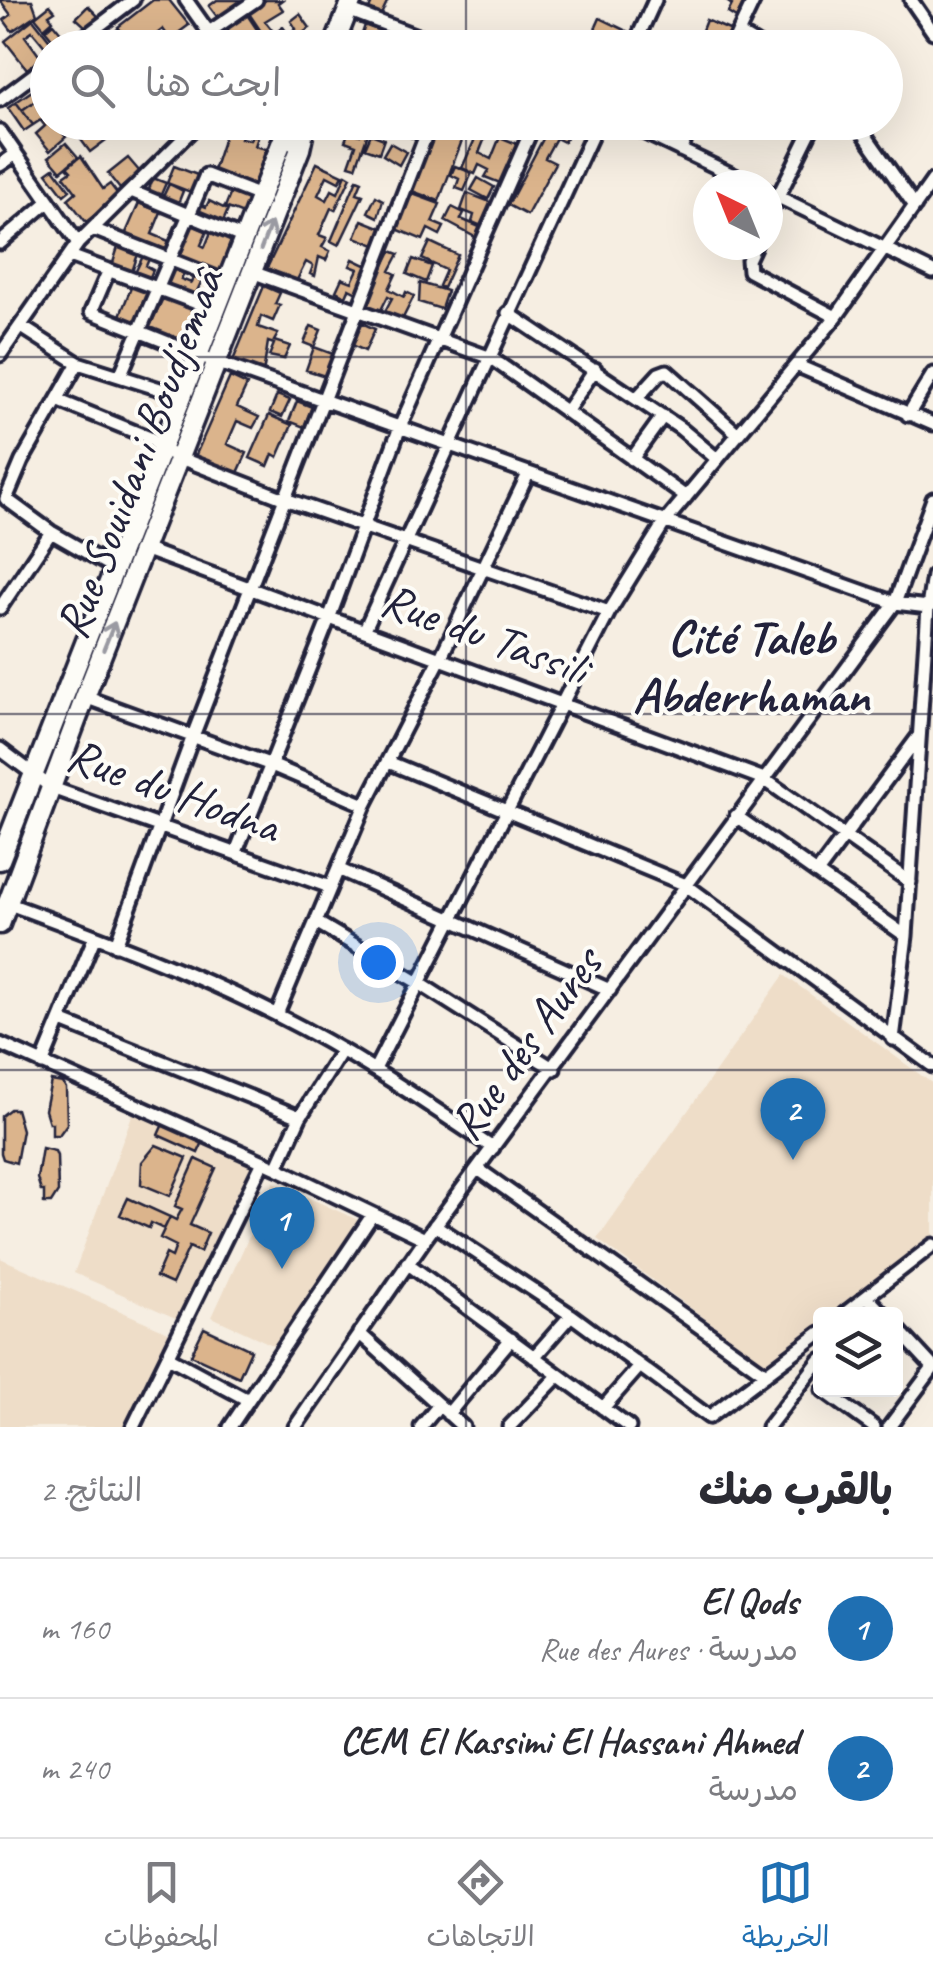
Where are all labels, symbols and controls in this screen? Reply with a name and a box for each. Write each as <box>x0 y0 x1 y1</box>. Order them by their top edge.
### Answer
search box <box>30 30 903 140</box>
icon: search <box>65 58 120 113</box>
text: ابحث هنا <box>145 60 281 107</box>
north arrow <box>693 170 783 260</box>
one-way arrow <box>258 221 276 252</box>
street label: Rue Souidani Boudjemaâ <box>41 257 238 646</box>
street label: Rue du Tassili <box>373 569 602 701</box>
district label: Cité Taleb Abderrhaman <box>633 606 871 727</box>
one-way arrow <box>102 622 120 652</box>
street label: Rue du Hodna <box>59 724 290 857</box>
street label: Rue des Aures <box>435 932 617 1151</box>
your location <box>353 937 404 988</box>
pin: 2 <box>760 1078 826 1160</box>
pin: 1 <box>250 1186 314 1269</box>
map controls <box>813 1307 903 1397</box>
button: layers <box>813 1307 903 1397</box>
text: بالقرب منك <box>699 1464 893 1517</box>
text: النتائج: 2 <box>40 1470 142 1511</box>
text: El Qods <box>701 1578 798 1625</box>
text: 160 m <box>40 1608 109 1649</box>
text: 1 <box>853 1608 868 1649</box>
text: مدرسة · Rue des Aures <box>539 1629 798 1670</box>
text: CEM El Kassimi El Hassani Ahmed <box>340 1718 798 1765</box>
text: 240 m <box>40 1748 109 1789</box>
text: 2 <box>853 1748 868 1789</box>
text: مدرسة <box>709 1769 798 1810</box>
tab: المحفوظات <box>104 1855 219 1961</box>
tab: الاتجاهات <box>426 1855 535 1961</box>
tab: الخريطة <box>742 1855 829 1961</box>

